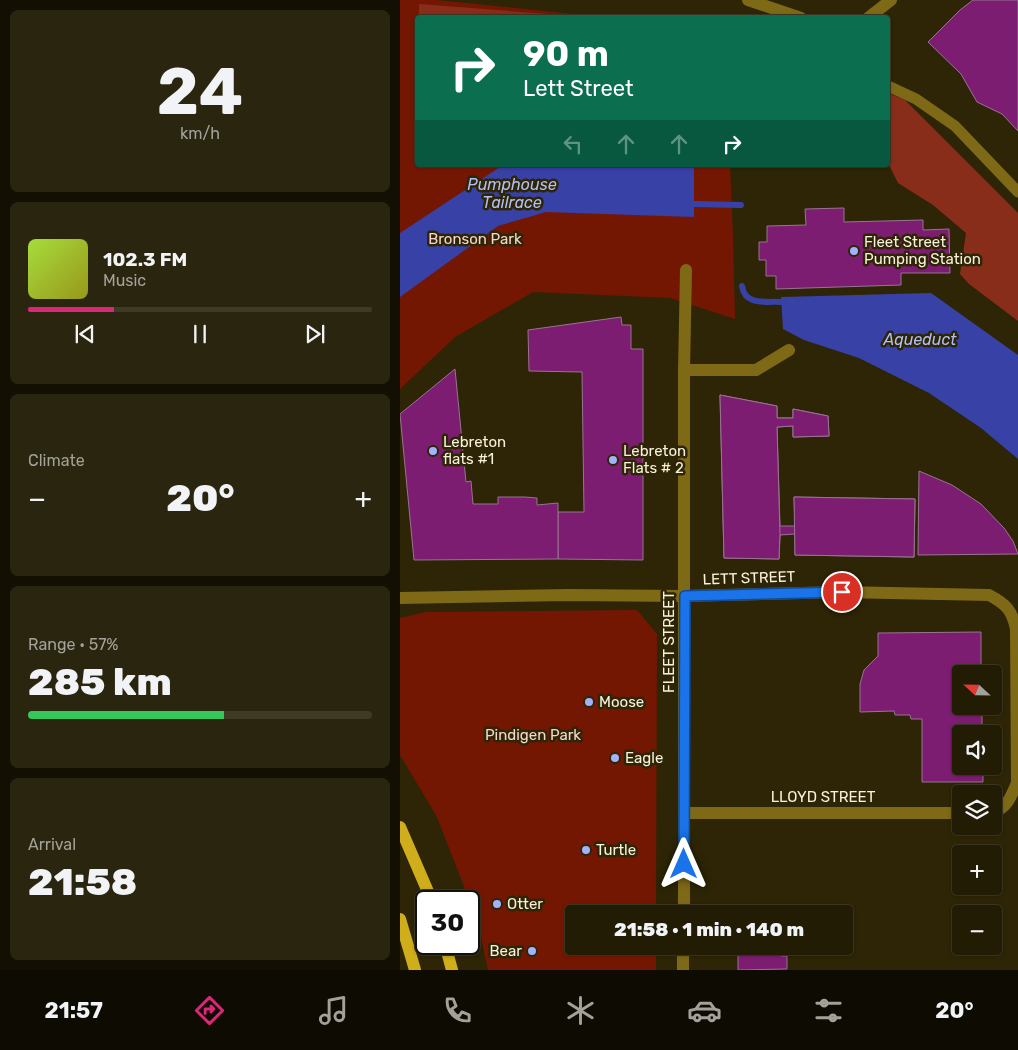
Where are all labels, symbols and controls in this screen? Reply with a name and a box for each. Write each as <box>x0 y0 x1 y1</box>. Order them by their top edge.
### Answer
text: 90 m <box>523 33 609 75</box>
icon: right <box>440 35 505 100</box>
text: 24 <box>157 53 243 130</box>
text: Lett Street <box>523 75 634 102</box>
text: km/h <box>180 124 220 143</box>
icon: left <box>559 130 587 158</box>
icon: ahead <box>612 130 640 158</box>
icon: ahead <box>665 130 693 158</box>
icon: right <box>718 130 746 158</box>
water label: Pumphouse Tailrace <box>467 175 557 212</box>
park label: Bronson Park <box>428 230 522 248</box>
place label: Fleet Street Pumping Station <box>864 233 981 268</box>
marker: Fleet Street Pumping Station <box>848 245 860 257</box>
text: 102.3 FM <box>103 248 187 271</box>
text: Music <box>103 271 146 290</box>
icon: previous <box>71 320 99 348</box>
icon: pause <box>186 320 214 348</box>
icon: next <box>301 320 329 348</box>
water label: Aqueduct <box>883 330 957 349</box>
place label: Lebreton flats #1 <box>443 433 506 468</box>
place label: Lebreton Flats # 2 <box>623 442 686 477</box>
marker: Lebreton flats #1 <box>427 445 439 457</box>
text: Climate <box>28 451 85 470</box>
marker: Lebreton Flats # 2 <box>607 454 619 466</box>
text: 20° <box>166 475 235 521</box>
text: − <box>28 482 46 515</box>
text: + <box>355 482 372 515</box>
street label: LETT STREET <box>702 567 796 589</box>
pin <box>821 571 863 613</box>
icon: arrive <box>828 578 856 606</box>
street label: FLEET STREET <box>660 591 678 693</box>
text: Range · 57% <box>28 635 119 654</box>
text: 285 km <box>28 659 172 705</box>
north arrow <box>952 665 1002 715</box>
map controls <box>952 665 1002 955</box>
place label: Moose <box>599 693 644 711</box>
marker: Moose <box>583 696 595 708</box>
button: sound <box>952 725 1002 775</box>
park label: Pindigen Park <box>485 726 581 744</box>
place label: Eagle <box>625 749 663 767</box>
marker: Eagle <box>609 752 621 764</box>
button: layers <box>952 785 1002 835</box>
street label: LLOYD STREET <box>771 788 876 806</box>
text: Arrival <box>28 835 76 854</box>
position arrow <box>657 837 709 889</box>
place label: Turtle <box>596 841 636 859</box>
marker: Turtle <box>580 844 592 856</box>
button: + <box>952 845 1002 895</box>
text: 21:58 <box>28 859 137 905</box>
speed limit sign: 30 <box>415 890 480 955</box>
place label: Otter <box>507 895 543 913</box>
marker: Otter <box>491 898 503 910</box>
button: − <box>952 905 1002 955</box>
text: 21:58 · 1 min · 140 m <box>614 918 804 941</box>
place label: Bear <box>490 942 522 960</box>
marker: Bear <box>526 945 538 957</box>
icon: directions <box>192 993 227 1028</box>
icon: music <box>316 993 351 1028</box>
icon: phone <box>440 993 475 1028</box>
icon: climate <box>563 993 598 1028</box>
icon: car <box>687 993 722 1028</box>
icon: filters <box>811 993 846 1028</box>
text: 21:57 <box>44 997 103 1024</box>
text: 20° <box>935 997 973 1024</box>

